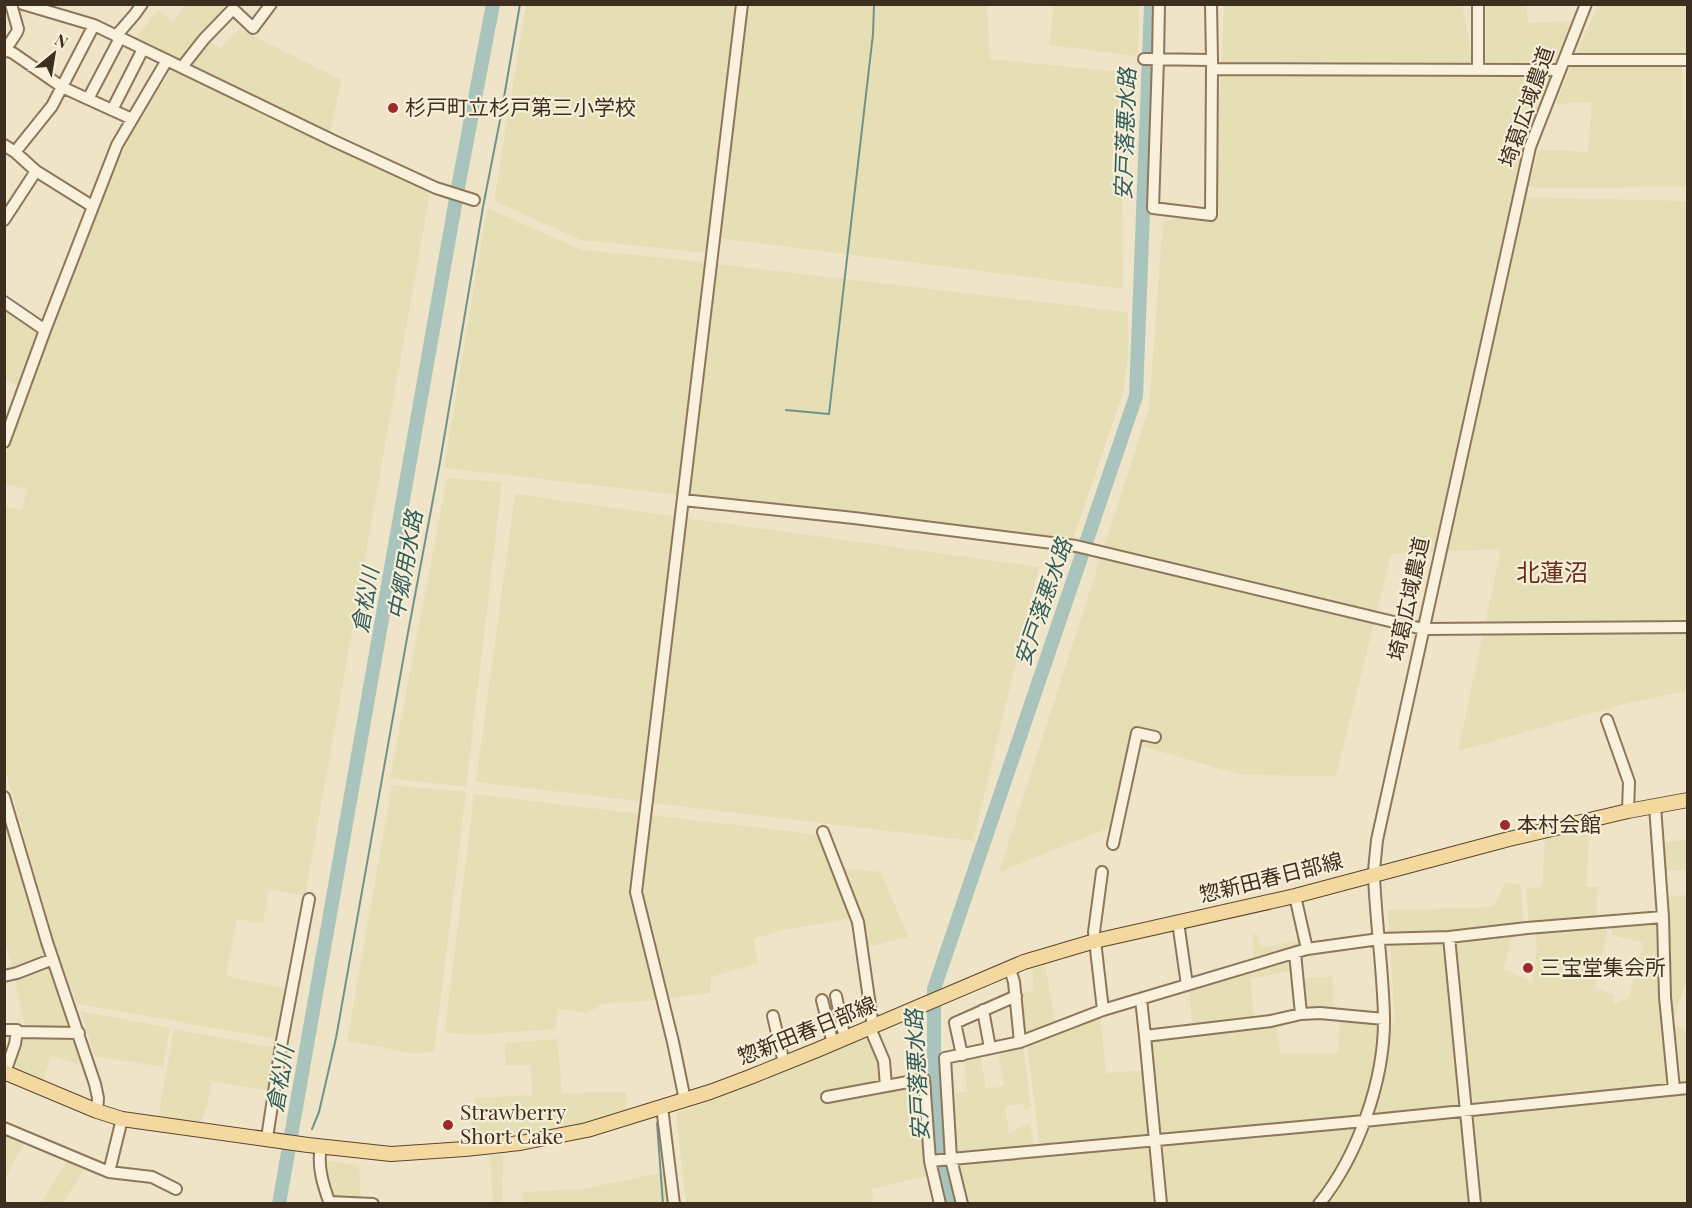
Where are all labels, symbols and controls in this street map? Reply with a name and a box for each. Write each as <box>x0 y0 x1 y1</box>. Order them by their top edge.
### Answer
north arrow <box>24 24 84 84</box>
text: N <box>51 29 72 53</box>
street label: 埼葛広域農道 <box>1491 42 1559 170</box>
water label: 安戸落悪水路 <box>1107 65 1141 200</box>
place label: 杉戸町立杉戸第三小学校 <box>405 92 636 120</box>
marker: 杉戸町立杉戸第三小学校 <box>386 101 400 115</box>
water label: 中郷用水路 <box>380 506 429 622</box>
water label: 安戸落悪水路 <box>1006 533 1078 669</box>
street label: 埼葛広域農道 <box>1380 534 1434 663</box>
district label: 北蓮沼 <box>1516 555 1588 587</box>
water label: 倉松川 <box>344 563 385 635</box>
place label: 本村会館 <box>1517 809 1601 837</box>
marker: 本村会館 <box>1498 818 1512 832</box>
street label: 惣新田春日部線 <box>1196 845 1345 907</box>
place label: 三宝堂集会所 <box>1540 952 1666 980</box>
marker: 三宝堂集会所 <box>1521 961 1535 975</box>
street label: 惣新田春日部線 <box>733 989 880 1070</box>
water label: 安戸落悪水路 <box>897 1006 934 1142</box>
water label: 倉松川 <box>259 1042 300 1114</box>
place label: Strawberry Short Cake <box>460 1097 567 1149</box>
marker: Strawberry Short Cake <box>441 1118 455 1132</box>

